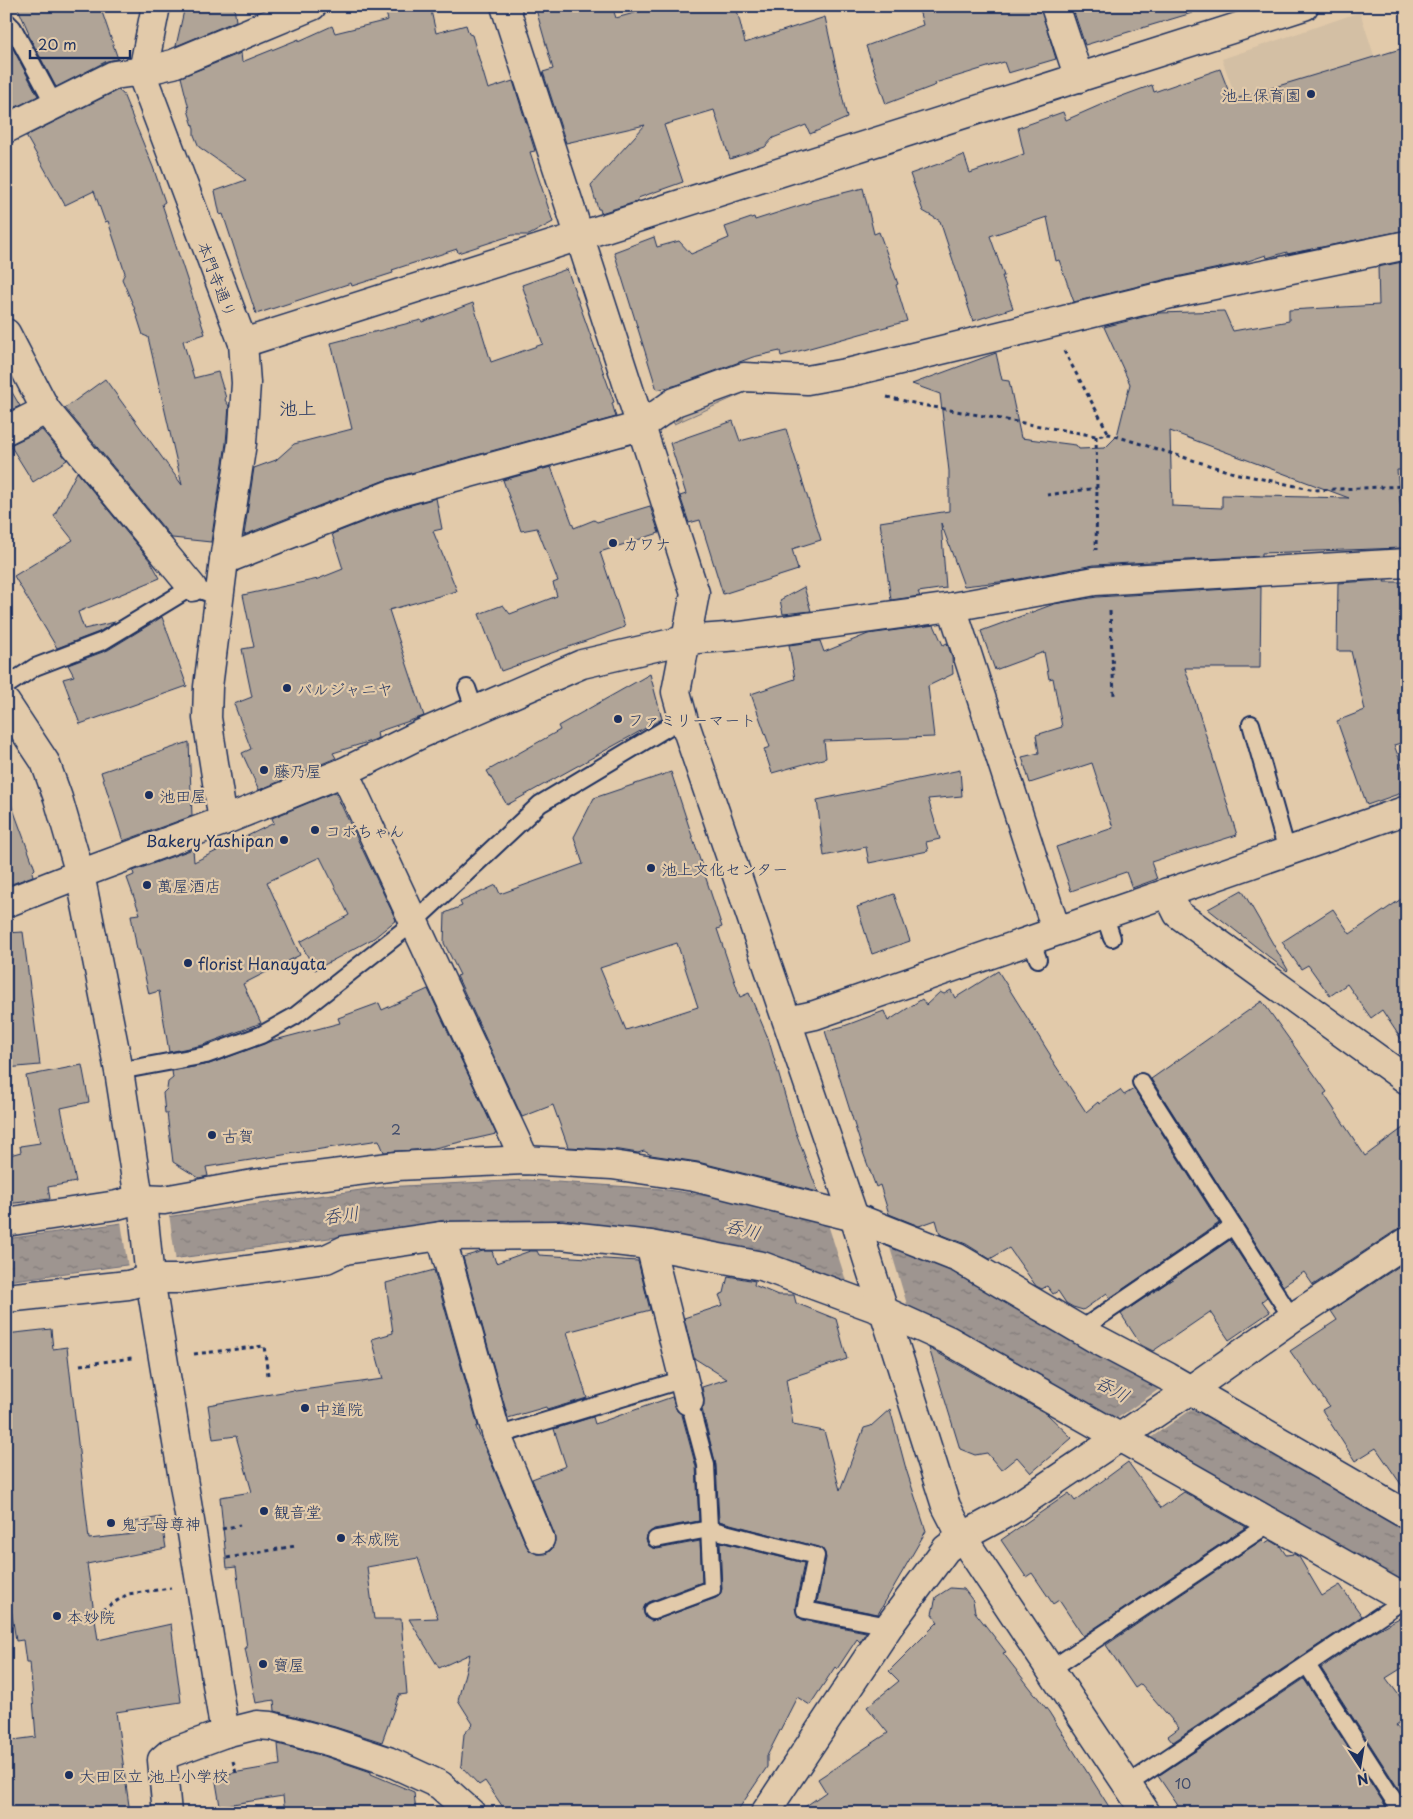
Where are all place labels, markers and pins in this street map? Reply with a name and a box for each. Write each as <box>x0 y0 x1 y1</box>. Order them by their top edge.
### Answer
place label: 池上保育園 <box>1221 82 1301 106</box>
marker: 池上保育園 <box>1305 88 1317 100</box>
place label: カワナ <box>623 531 671 555</box>
marker: カワナ <box>607 537 619 549</box>
place label: パルジャニヤ <box>297 676 393 700</box>
marker: パルジャニヤ <box>281 682 293 694</box>
place label: ファミリーマート <box>628 707 756 731</box>
marker: ファミリーマート <box>612 713 624 725</box>
place label: 藤乃屋 <box>274 758 322 782</box>
marker: 藤乃屋 <box>258 764 270 776</box>
place label: 池田屋 <box>159 783 207 807</box>
marker: 池田屋 <box>143 789 155 801</box>
place label: コボちゃん <box>325 818 405 842</box>
marker: コボちゃん <box>309 824 321 836</box>
place label: Bakery Yashipan <box>145 828 274 852</box>
marker: Bakery Yashipan <box>278 834 290 846</box>
place label: 池上文化センター <box>661 856 788 880</box>
marker: 池上文化センター <box>645 862 657 874</box>
place label: 萬屋酒店 <box>157 873 221 897</box>
marker: 萬屋酒店 <box>141 879 153 891</box>
place label: florist Hanayata <box>198 951 326 975</box>
marker: florist Hanayata <box>182 957 194 969</box>
place label: 古賀 <box>222 1123 254 1147</box>
marker: 古賀 <box>206 1129 218 1141</box>
place label: 中道院 <box>315 1396 363 1420</box>
marker: 中道院 <box>299 1402 311 1414</box>
place label: 観音堂 <box>274 1499 322 1523</box>
marker: 観音堂 <box>258 1505 270 1517</box>
place label: 鬼子母尊神 <box>121 1511 201 1535</box>
marker: 鬼子母尊神 <box>105 1517 117 1529</box>
place label: 本成院 <box>351 1526 399 1550</box>
marker: 本成院 <box>335 1532 347 1544</box>
place label: 本妙院 <box>67 1604 115 1628</box>
marker: 本妙院 <box>51 1610 63 1622</box>
place label: 寶屋 <box>273 1652 305 1676</box>
marker: 寶屋 <box>257 1658 269 1670</box>
place label: 大田区立 池上小学校 <box>79 1763 228 1787</box>
marker: 大田区立 池上小学校 <box>63 1769 75 1781</box>

